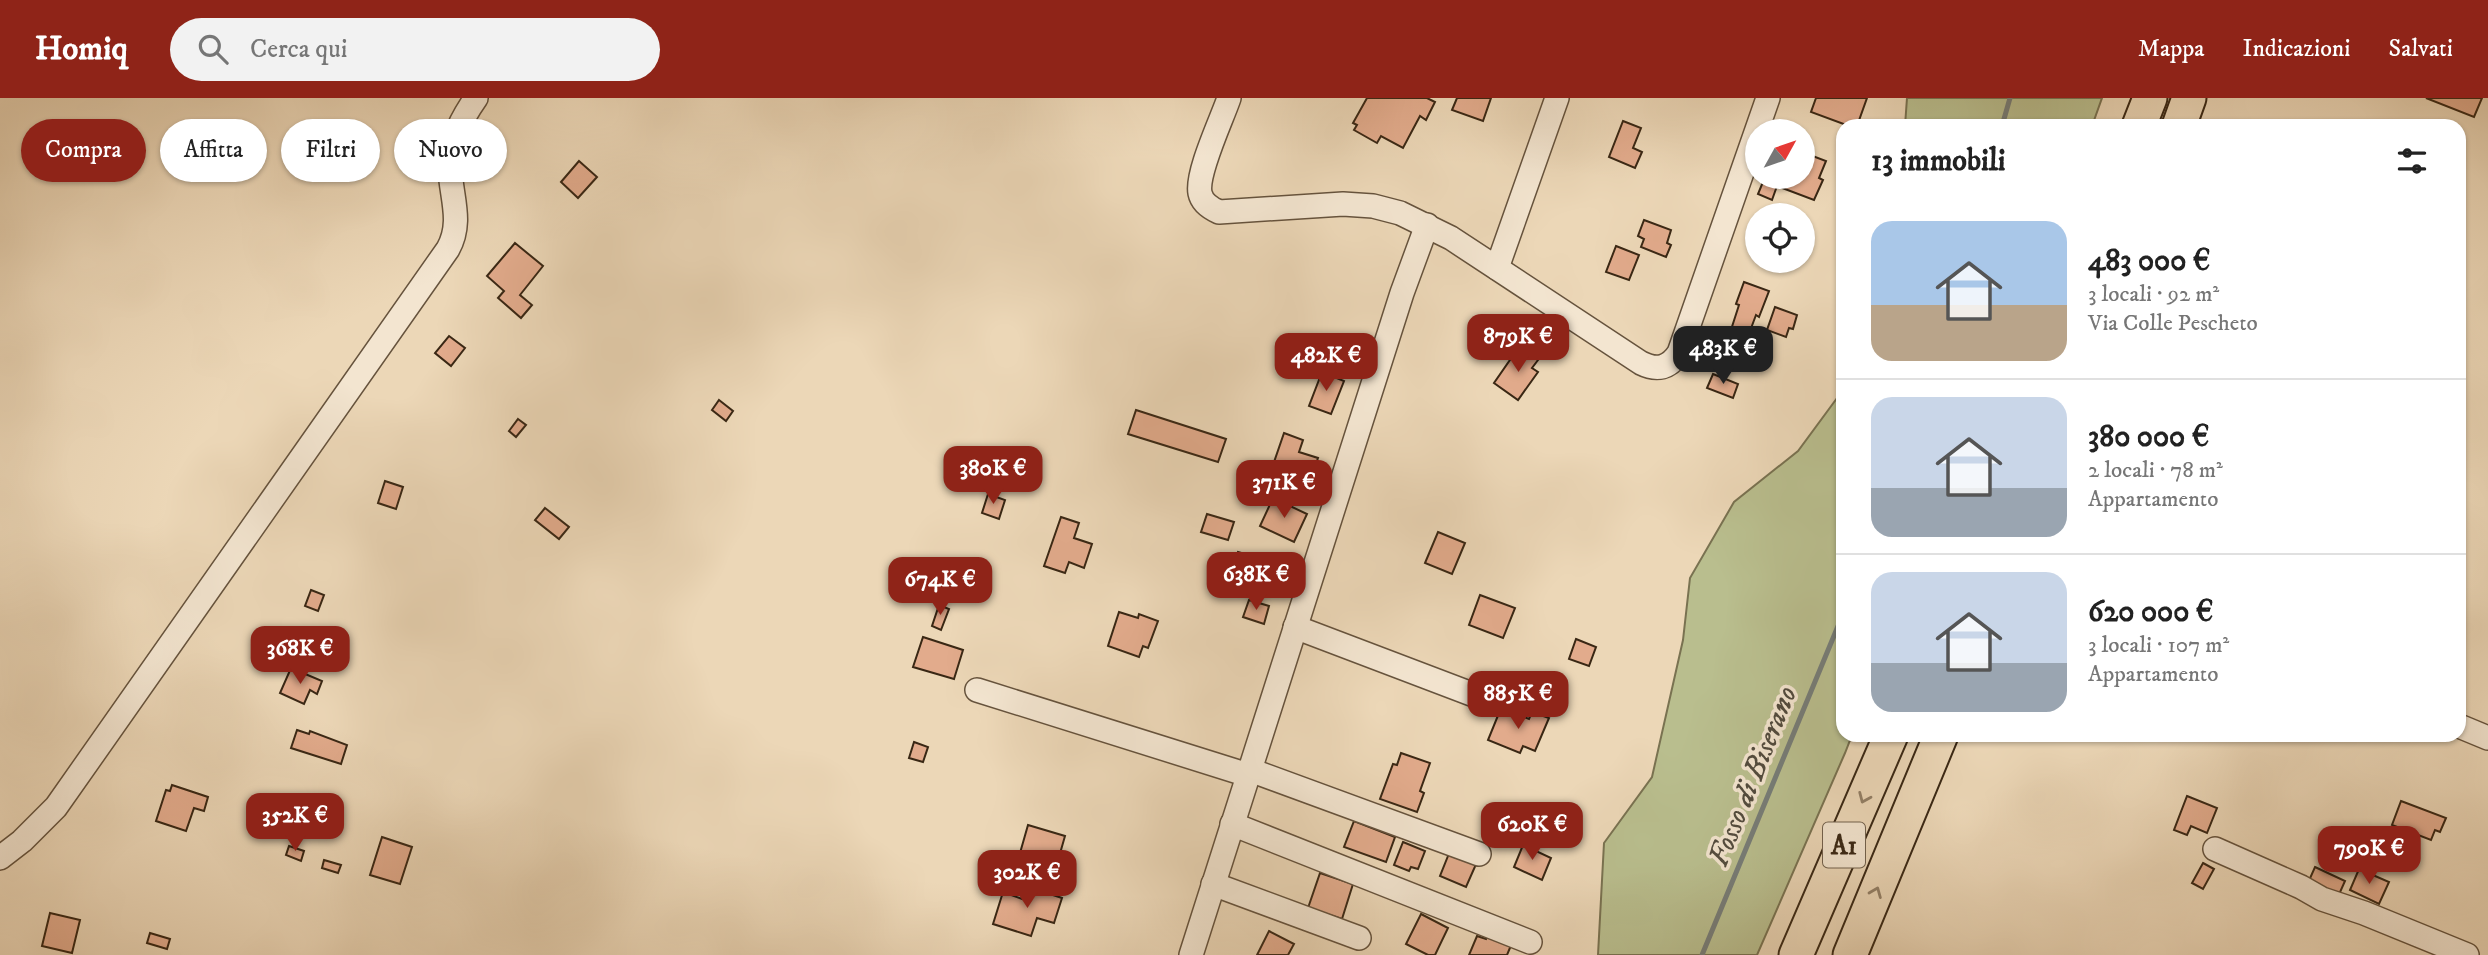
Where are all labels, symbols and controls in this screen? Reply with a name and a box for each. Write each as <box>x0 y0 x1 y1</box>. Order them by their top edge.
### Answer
search box <box>170 18 660 81</box>
text: Homiq <box>35 29 128 70</box>
icon: search <box>194 30 232 68</box>
text: Cerca qui <box>250 33 347 66</box>
text: Mappa <box>2138 34 2205 64</box>
text: Indicazioni <box>2243 34 2351 64</box>
text: Salvati <box>2389 34 2453 64</box>
chip: Compra <box>21 119 146 182</box>
chip: Affitta <box>160 119 267 182</box>
chip: Filtri <box>281 119 380 182</box>
chip: Nuovo <box>394 119 507 182</box>
north arrow <box>1745 119 1815 189</box>
map controls <box>1745 119 1815 273</box>
icon: filters <box>2393 142 2431 180</box>
text: 13 immobili <box>1871 143 2005 180</box>
button: locate <box>1745 203 1815 273</box>
text: 483 000 € <box>2088 243 2210 280</box>
icon: home <box>1927 249 2011 333</box>
text: 3 locali · 92 m² <box>2088 280 2219 309</box>
text: Via Colle Pescheto <box>2088 309 2258 338</box>
pin: 879K € <box>1461 314 1575 374</box>
text: 879K € <box>1483 322 1553 351</box>
pin: 483K € <box>1666 327 1780 386</box>
pin: 482K € <box>1269 334 1383 393</box>
text: 483K € <box>1689 334 1757 363</box>
text: 482K € <box>1291 341 1361 370</box>
text: 380 000 € <box>2088 419 2209 456</box>
icon: home <box>1927 425 2011 509</box>
pin: 380K € <box>936 446 1050 506</box>
text: 380K € <box>959 454 1027 483</box>
text: 2 locali · 78 m² <box>2088 456 2223 485</box>
pin: 371K € <box>1227 460 1341 520</box>
text: 371K € <box>1252 468 1316 497</box>
text: Appartamento <box>2088 485 2218 514</box>
pin: 638K € <box>1199 552 1313 612</box>
pin: 674K € <box>883 558 997 617</box>
text: 638K € <box>1223 560 1289 589</box>
text: 674K € <box>904 565 976 594</box>
text: 620 000 € <box>2088 594 2213 631</box>
icon: home <box>1927 600 2011 684</box>
pin: 368K € <box>243 626 357 686</box>
text: 3 locali · 107 m² <box>2088 631 2229 660</box>
text: 368K € <box>267 634 333 663</box>
text: Appartamento <box>2088 660 2218 689</box>
pin: 885K € <box>1461 672 1575 731</box>
text: 885K € <box>1483 679 1553 708</box>
water label: Fosso di Biserano <box>1700 681 1806 872</box>
one-way arrow <box>1858 790 1872 803</box>
pin: 352K € <box>238 794 352 853</box>
text: 352K € <box>262 801 328 830</box>
pin: 620K € <box>1475 802 1589 862</box>
text: 620K € <box>1497 810 1567 839</box>
road number: A1 <box>1823 822 1865 867</box>
pin: 790K € <box>2312 826 2426 886</box>
text: 790K € <box>2334 834 2404 863</box>
pin: 302K € <box>970 850 1084 910</box>
text: 302K € <box>994 858 1060 887</box>
one-way arrow <box>1868 887 1882 899</box>

